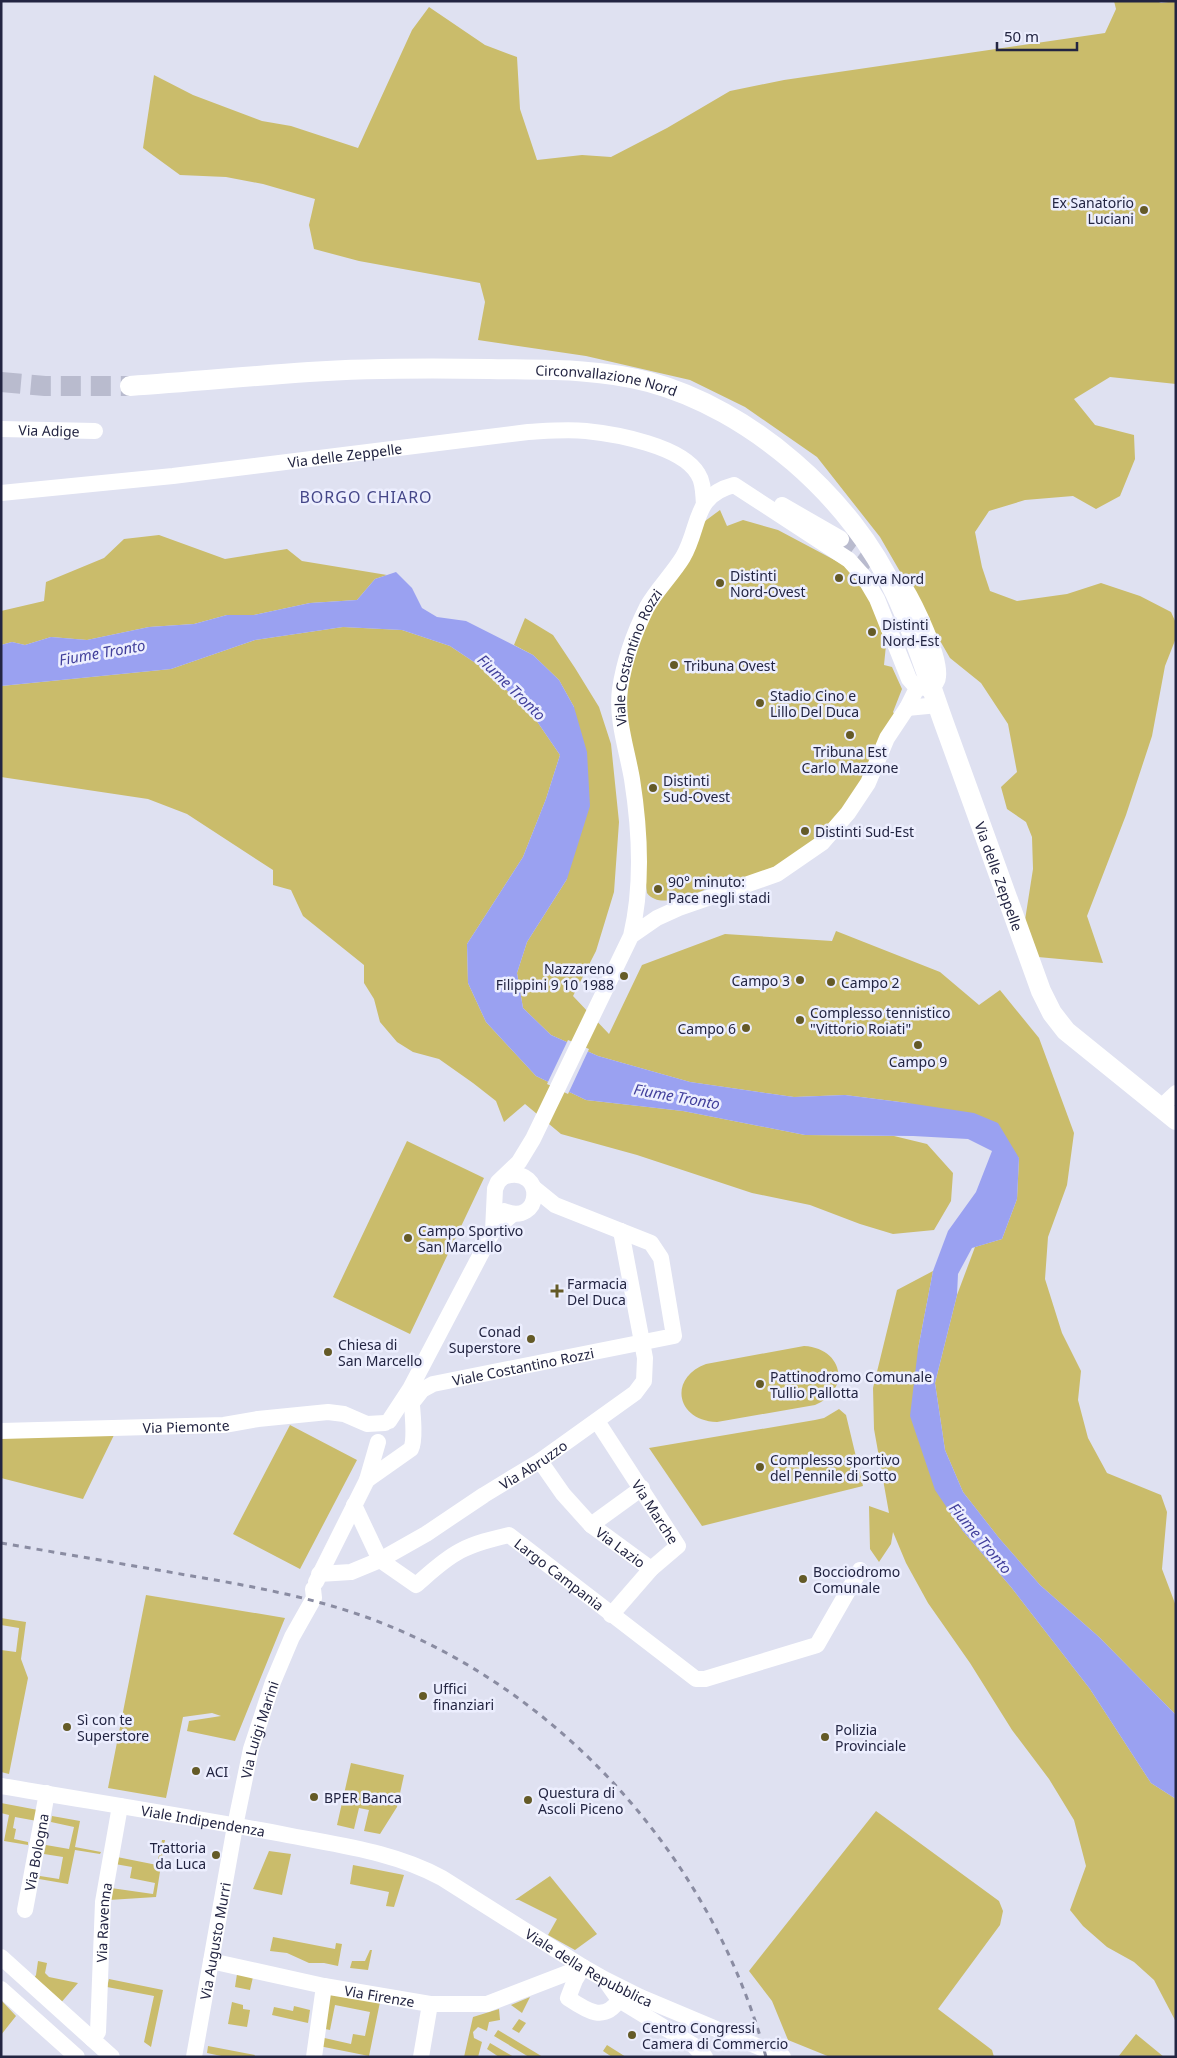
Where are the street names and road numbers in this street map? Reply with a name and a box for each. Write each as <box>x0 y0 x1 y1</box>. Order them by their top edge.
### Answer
street label: Circonvallazione Nord <box>535 360 680 400</box>
street label: Via Adige <box>18 420 80 440</box>
street label: Via delle Zeppelle <box>287 438 403 471</box>
street label: Viale Costantino Rozzi <box>610 585 666 727</box>
street label: Via delle Zeppelle <box>971 819 1028 934</box>
street label: Viale Costantino Rozzi <box>450 1343 595 1389</box>
street label: Via Piemonte <box>142 1415 231 1437</box>
street label: Via Abruzzo <box>495 1435 571 1493</box>
street label: Via Marche <box>628 1476 684 1547</box>
street label: Via Lazio <box>592 1522 650 1572</box>
street label: Largo Campania <box>511 1533 608 1614</box>
street label: Via Luigi Marini <box>236 1678 282 1780</box>
street label: Viale Indipendenza <box>140 1800 267 1840</box>
street label: Via Bologna <box>19 1812 52 1892</box>
street label: Via Ravenna <box>91 1881 116 1963</box>
street label: Via Augusto Murri <box>195 1881 234 2001</box>
street label: Viale della Repubblica <box>522 1924 655 2011</box>
street label: Via Firenze <box>343 1980 416 2011</box>

